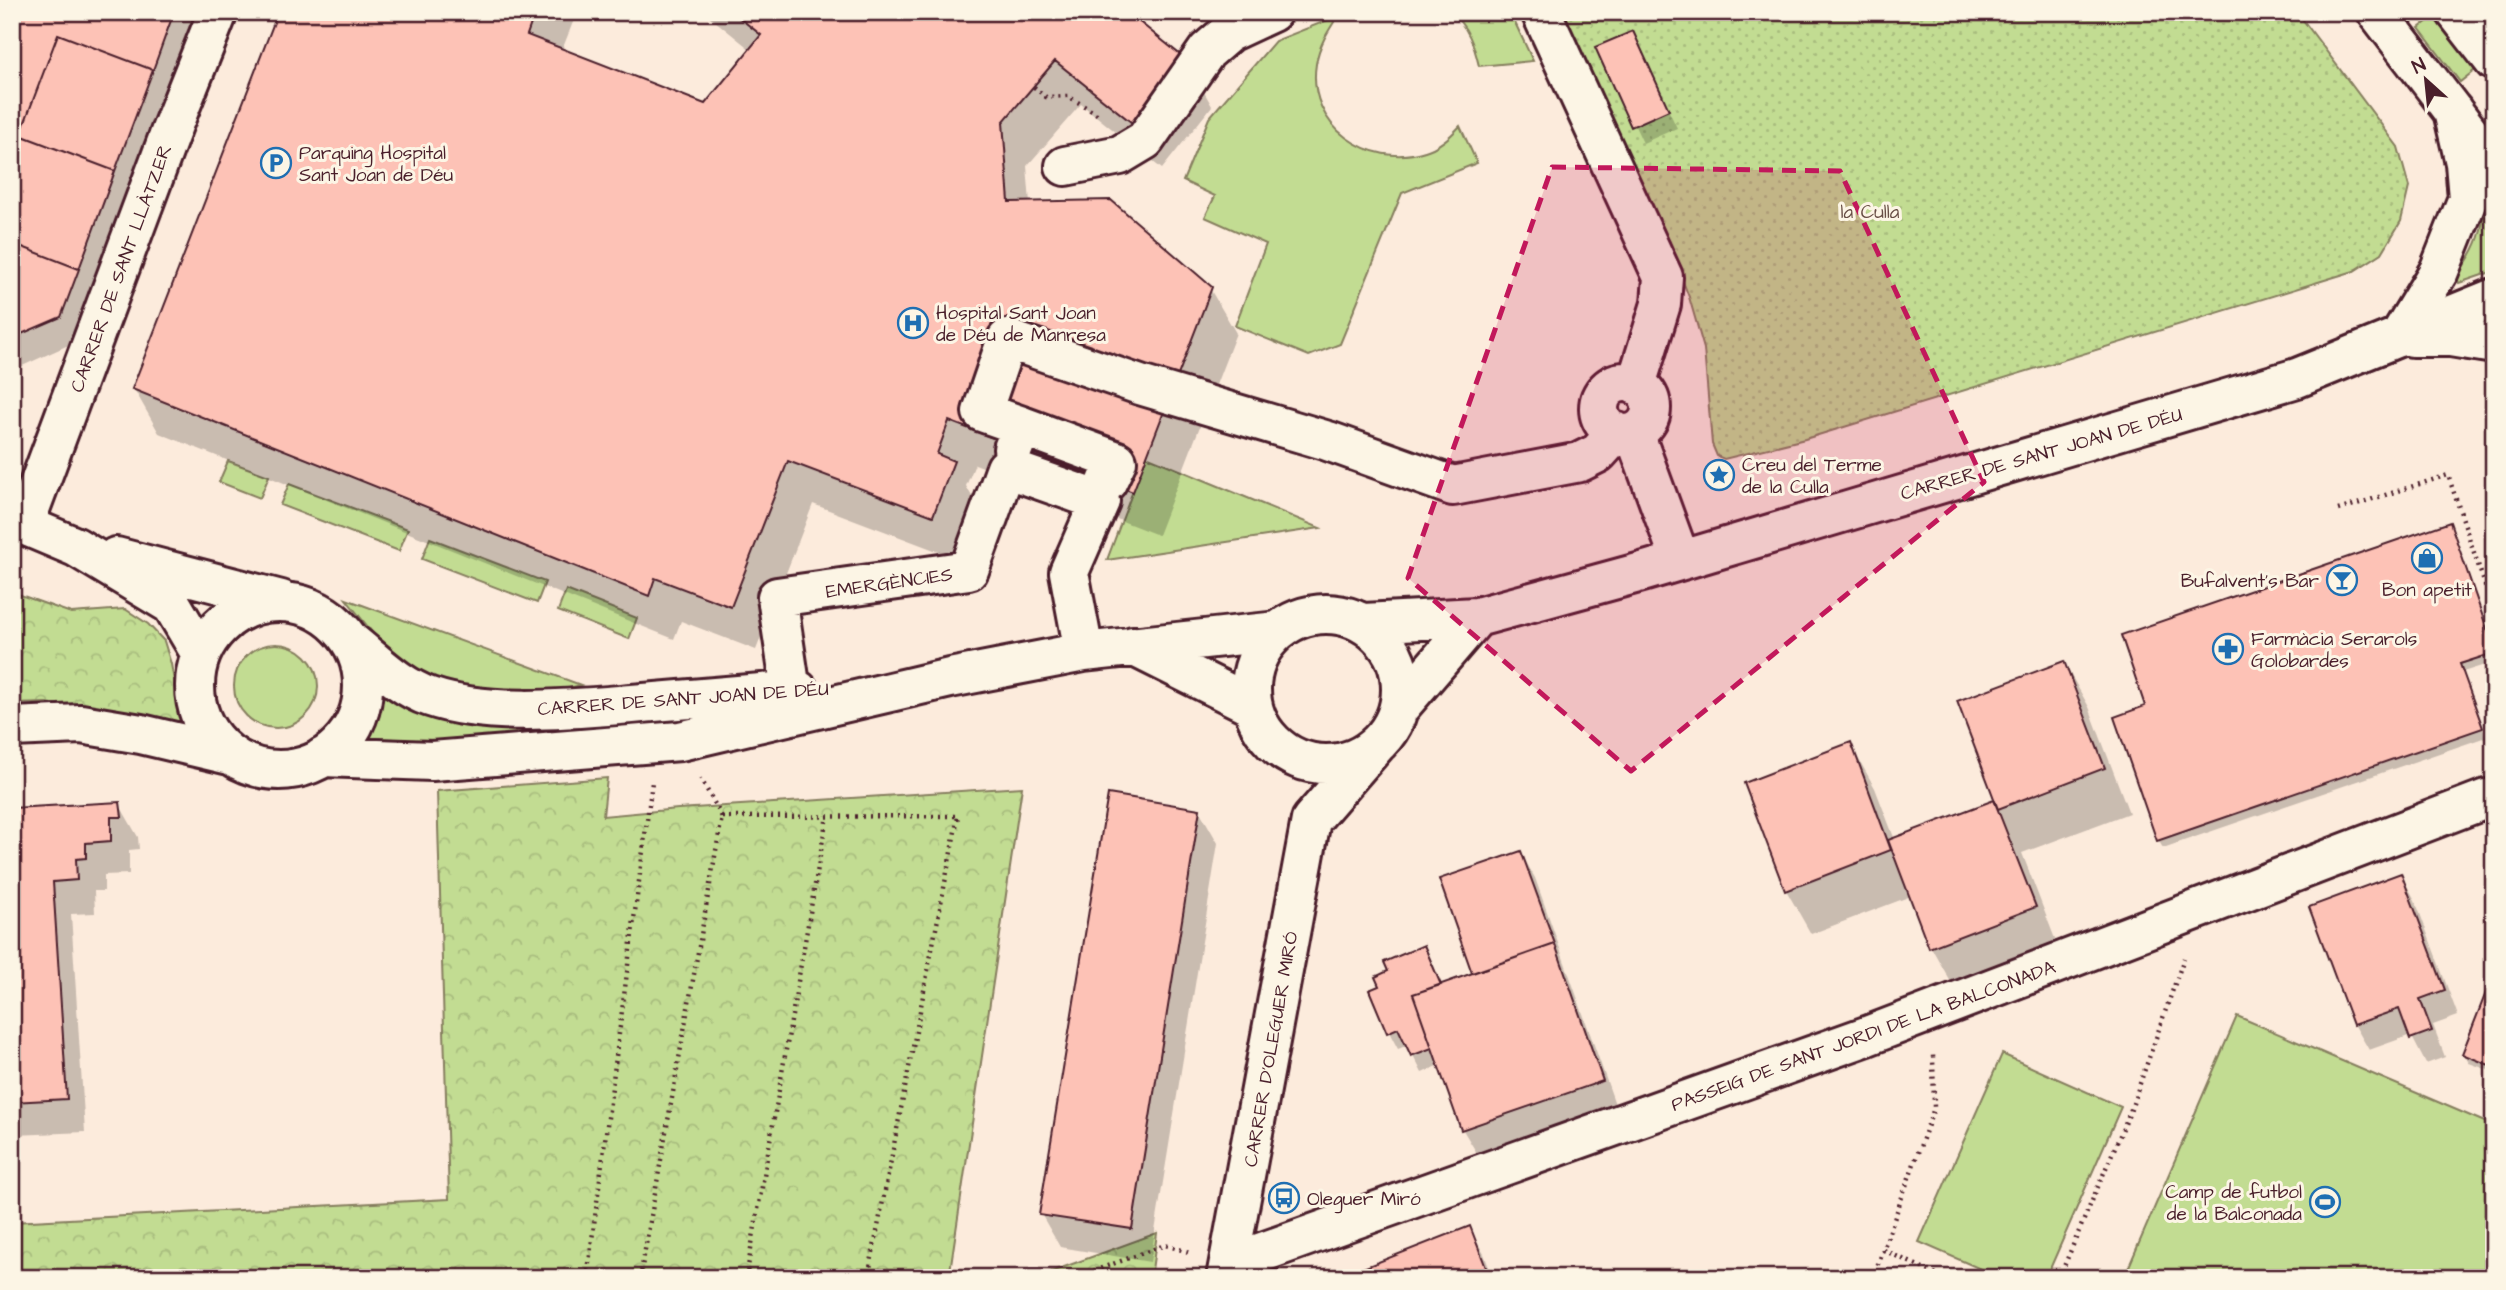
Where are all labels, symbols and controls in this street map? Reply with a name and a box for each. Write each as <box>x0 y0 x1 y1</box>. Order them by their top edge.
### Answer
north arrow <box>2390 46 2460 116</box>
text: N <box>2408 51 2430 81</box>
place label: Parquing Hospital Sant Joan de Déu <box>299 140 453 189</box>
street label: CARRER DE SANT LLÀTZER <box>64 141 179 396</box>
parking icon: Parquing Hospital Sant Joan de Déu <box>259 146 293 180</box>
park label: la Culla <box>1840 199 1900 226</box>
place label: Hospital Sant Joan de Déu de Manresa <box>936 300 1106 349</box>
hospital icon: Hospital Sant Joan de Déu de Manresa <box>896 306 930 340</box>
street label: CARRER DE SANT JOAN DE DÉU <box>1897 401 2185 508</box>
place label: Creu del Terme de la Culla <box>1742 452 1882 501</box>
place icon: Creu del Terme de la Culla <box>1702 458 1736 492</box>
shop icon: Bon apetit <box>2410 541 2444 575</box>
street label: EMERGÈNCIES <box>824 561 954 606</box>
bar icon: Bufalvent's Bar <box>2325 563 2359 597</box>
place label: Bufalvent's Bar <box>2181 568 2320 595</box>
place label: Bon apetit <box>2382 577 2472 604</box>
place label: Farmàcia Serarols Golobardes <box>2251 626 2417 675</box>
pharmacy icon: Farmàcia Serarols Golobardes <box>2211 632 2245 666</box>
street label: CARRER DE SANT JOAN DE DÉU <box>537 676 830 723</box>
street label: CARRER D'OLEGUER MIRÓ <box>1237 929 1306 1169</box>
street label: PASSEIG DE SANT JORDI DE LA BALCONADA <box>1668 954 2060 1119</box>
place label: Camp de futbol de la Balconada <box>2165 1179 2302 1228</box>
bus stop icon: Oleguer Miró <box>1267 1181 1301 1215</box>
sports icon: Camp de futbol de la Balconada <box>2308 1185 2342 1219</box>
place label: Oleguer Miró <box>1307 1186 1421 1214</box>

